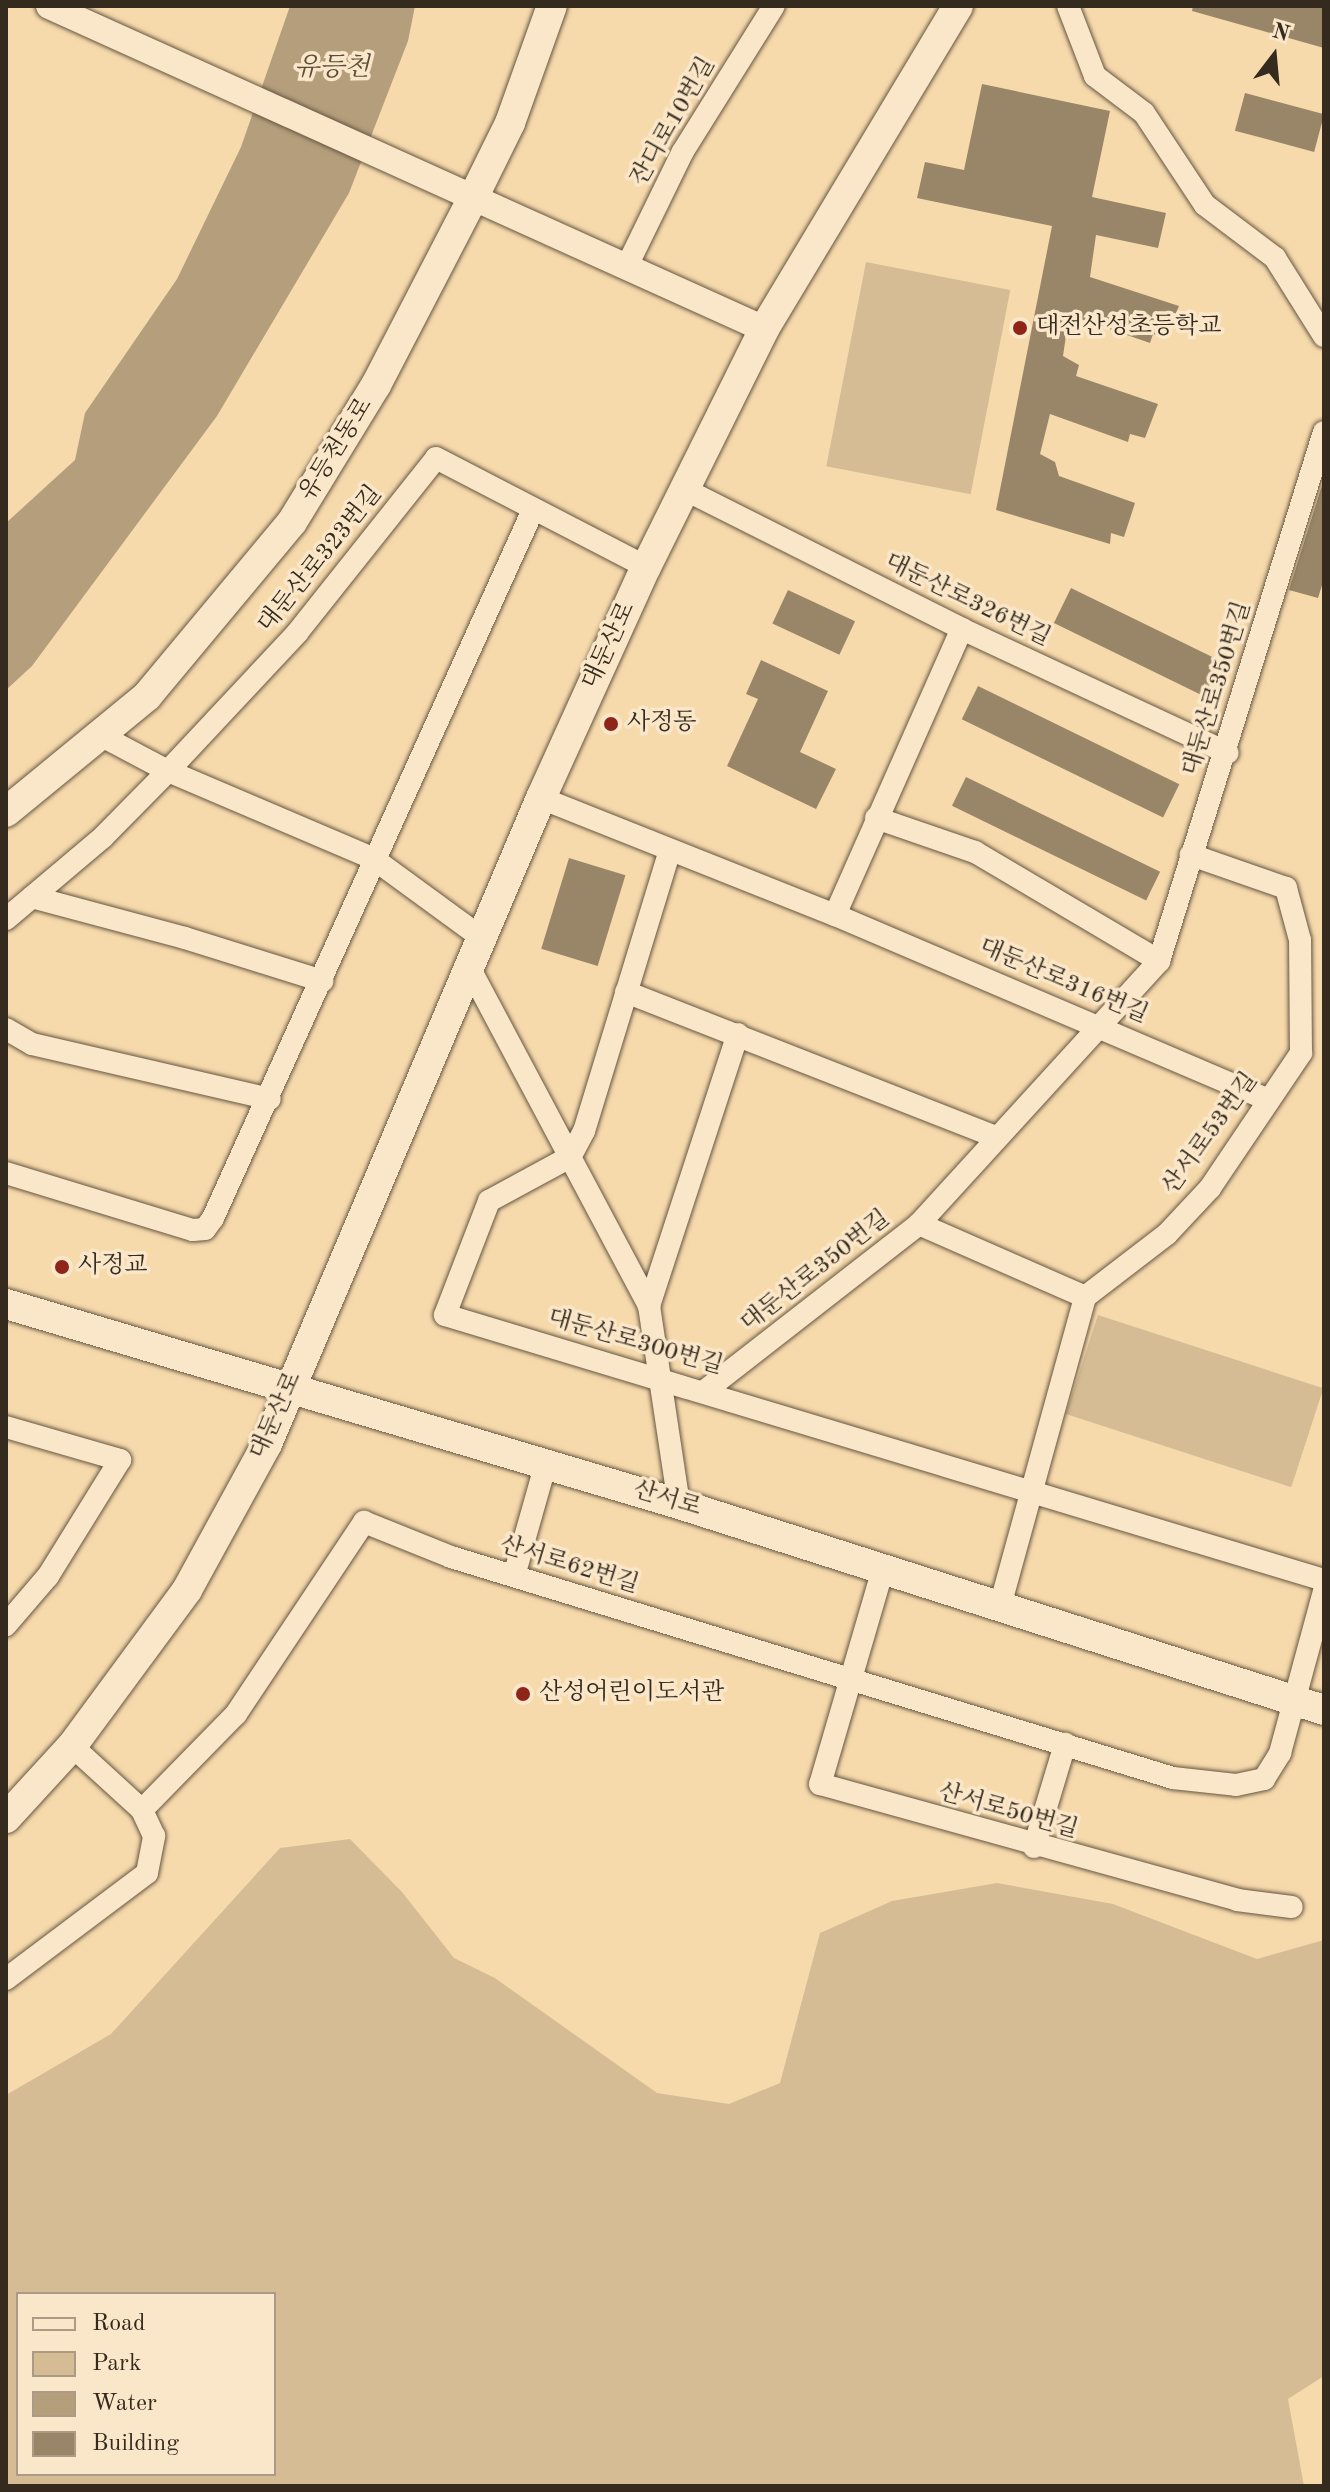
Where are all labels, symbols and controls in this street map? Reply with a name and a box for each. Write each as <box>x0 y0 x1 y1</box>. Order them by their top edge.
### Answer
north arrow <box>1234 16 1314 96</box>
text: N <box>1270 20 1292 46</box>
water label: 유등천 <box>294 53 370 85</box>
street label: 잔디로10번길 <box>626 53 722 191</box>
place label: 대전산성초등학교 <box>1036 314 1221 342</box>
marker: 대전산성초등학교 <box>1011 319 1029 337</box>
street label: 유등천동로 <box>294 393 380 507</box>
street label: 대둔산로323번길 <box>253 481 389 639</box>
street label: 대둔산로326번길 <box>879 548 1055 654</box>
street label: 대둔산로 <box>577 598 643 694</box>
street label: 대둔산로350번길 <box>1178 598 1258 780</box>
place label: 사정동 <box>627 710 697 738</box>
marker: 사정동 <box>602 715 620 733</box>
street label: 대둔산로316번길 <box>974 933 1152 1031</box>
street label: 산서로53번길 <box>1157 1067 1265 1201</box>
street label: 대둔산로350번길 <box>736 1205 896 1339</box>
place label: 사정교 <box>78 1253 148 1281</box>
marker: 사정교 <box>53 1258 71 1276</box>
street label: 대둔산로300번길 <box>544 1304 726 1382</box>
street label: 대둔산로 <box>245 1368 309 1464</box>
street label: 산서로 <box>630 1476 704 1524</box>
street label: 산서로62번길 <box>496 1531 642 1601</box>
place label: 산성어린이도서관 <box>539 1680 724 1708</box>
marker: 산성어린이도서관 <box>514 1685 532 1703</box>
street label: 산서로50번길 <box>935 1778 1081 1846</box>
legend <box>16 2292 276 2476</box>
text: Road <box>92 2312 145 2336</box>
text: Park <box>92 2352 141 2376</box>
text: Water <box>92 2392 157 2416</box>
text: Building <box>92 2432 179 2456</box>

